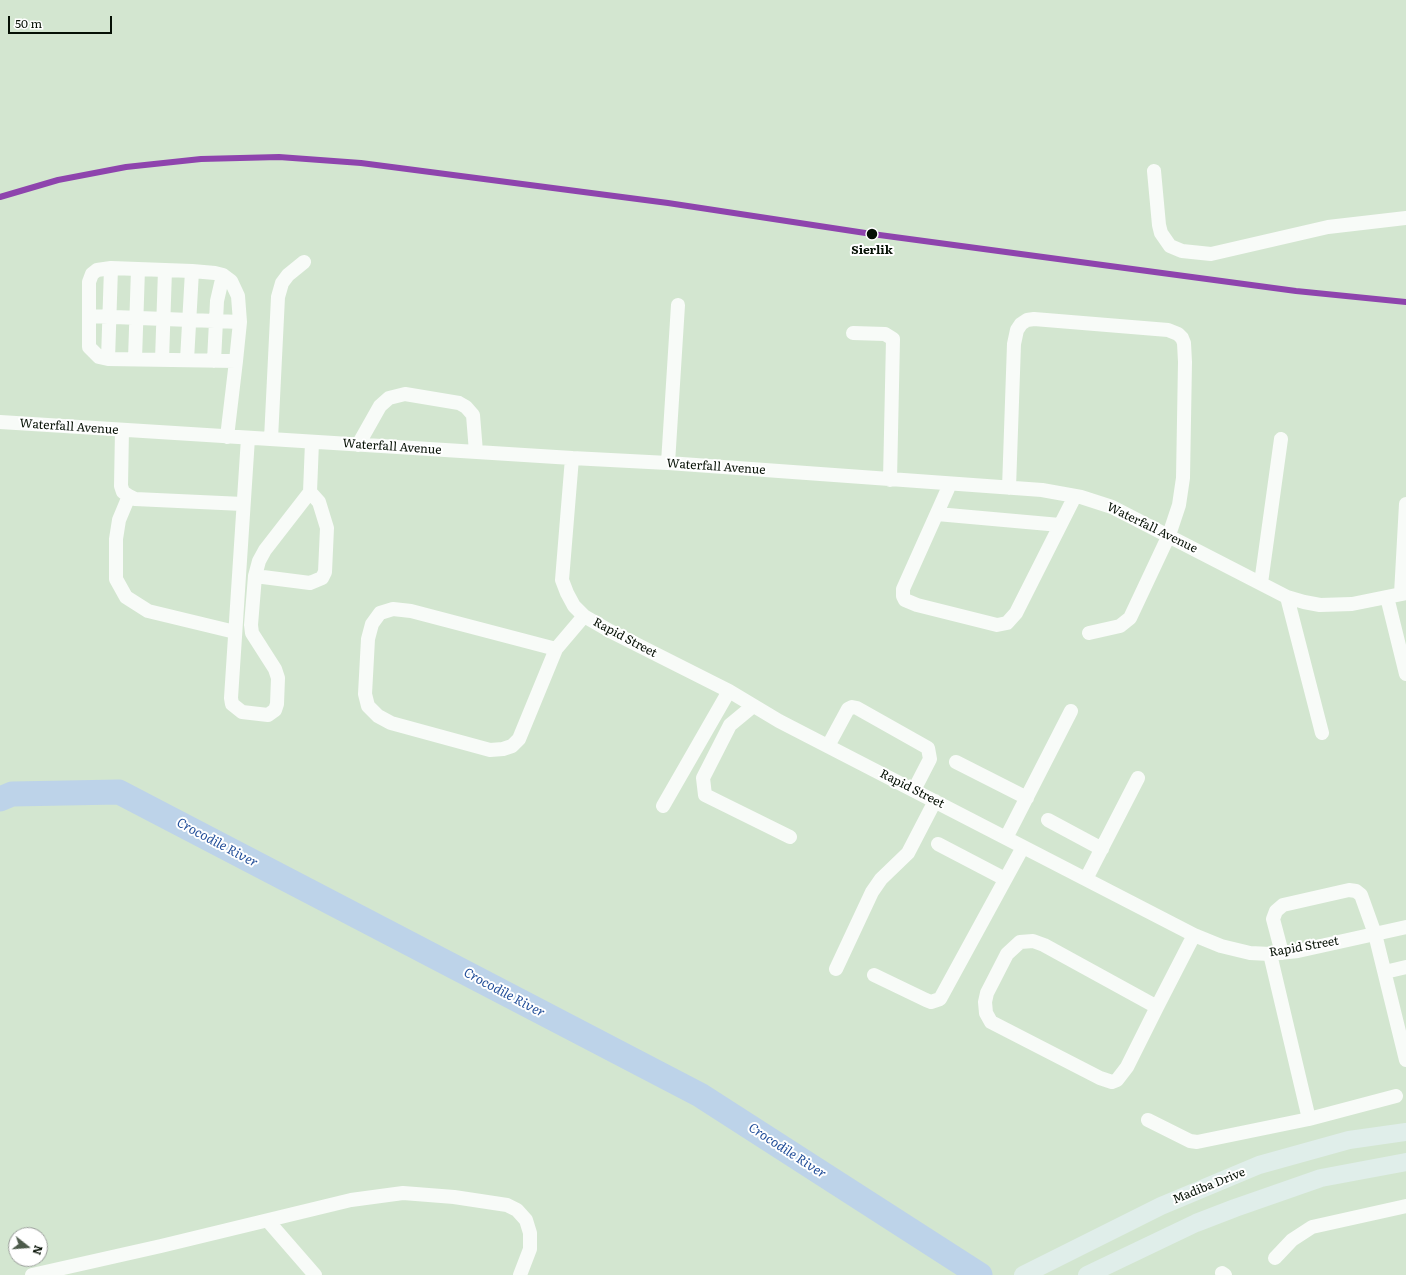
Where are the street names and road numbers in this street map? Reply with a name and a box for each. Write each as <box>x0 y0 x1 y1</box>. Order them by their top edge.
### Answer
street label: Waterfall Avenue <box>19 416 119 438</box>
street label: Waterfall Avenue <box>342 436 442 458</box>
street label: Waterfall Avenue <box>666 456 766 478</box>
street label: Waterfall Avenue <box>1104 500 1200 556</box>
street label: Rapid Street <box>591 615 659 661</box>
street label: Rapid Street <box>877 767 947 811</box>
street label: Rapid Street <box>1268 934 1340 960</box>
street label: Madiba Drive <box>1171 1165 1247 1207</box>

